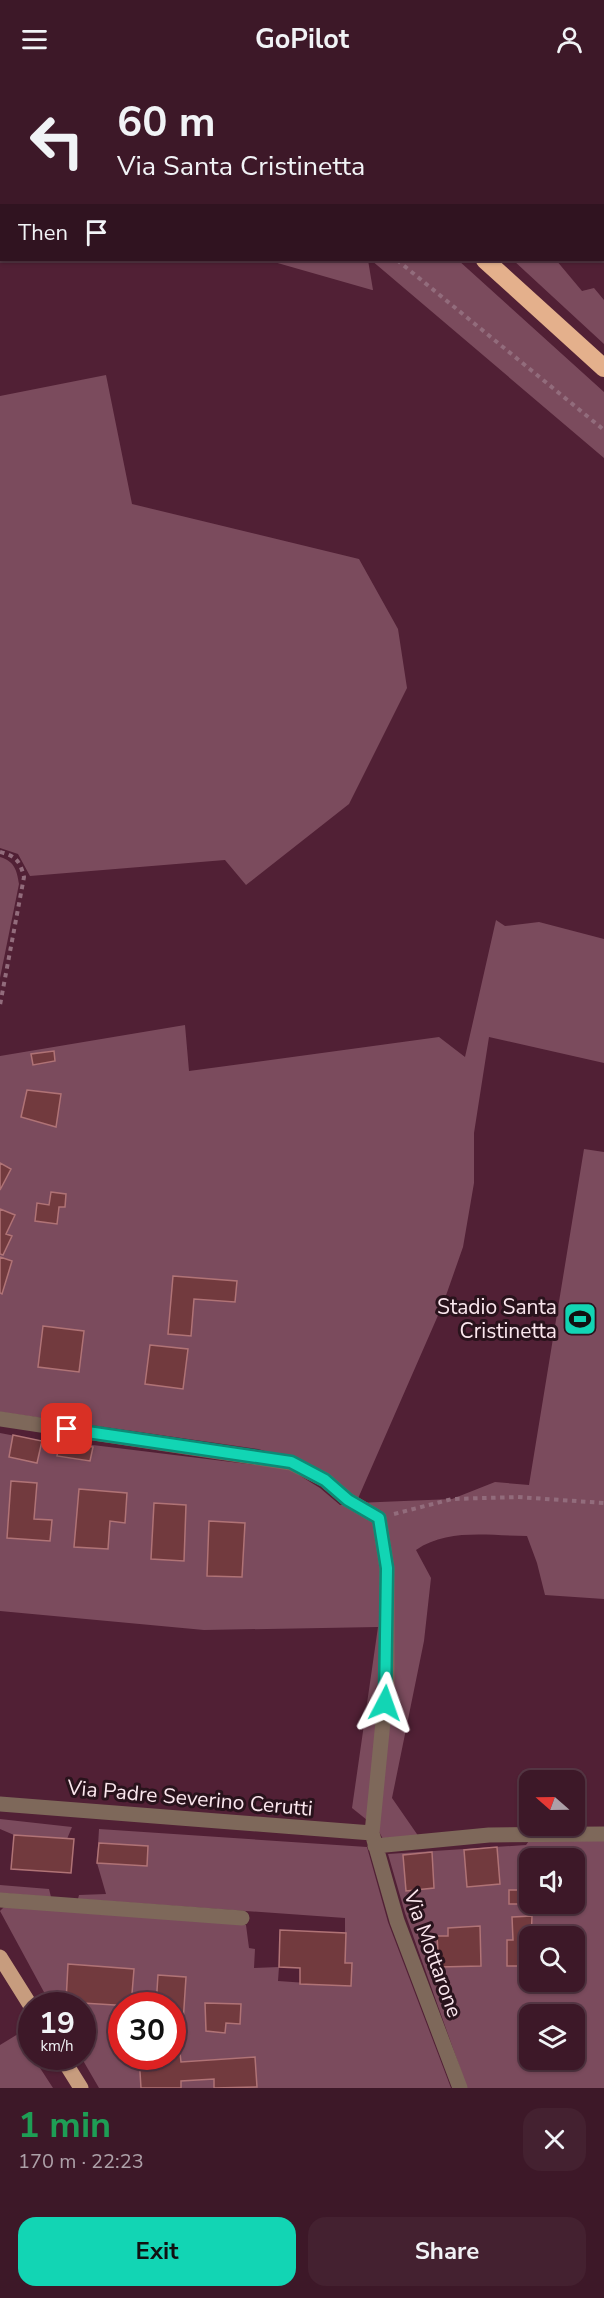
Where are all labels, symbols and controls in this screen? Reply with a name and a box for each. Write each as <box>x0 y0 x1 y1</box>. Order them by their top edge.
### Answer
text: GoPilot <box>255 21 349 58</box>
icon: menu <box>18 23 51 56</box>
icon: person <box>553 23 586 56</box>
text: 60 m <box>117 94 216 151</box>
icon: left <box>18 102 96 180</box>
text: Via Santa Cristinetta <box>117 148 365 185</box>
icon: arrive <box>80 216 113 249</box>
text: Then <box>18 218 68 248</box>
place label: Stadio Santa Cristinetta <box>437 1293 557 1345</box>
sports icon: Stadio Santa Cristinetta <box>562 1301 598 1337</box>
pin <box>41 1403 92 1454</box>
icon: arrive <box>50 1412 83 1445</box>
position arrow <box>353 1671 417 1735</box>
north arrow <box>519 1770 585 1836</box>
map controls <box>519 1770 585 2070</box>
street label: Via Padre Severino Cerutti <box>65 1773 314 1823</box>
button: sound <box>519 1848 585 1914</box>
street label: Via Mottarone <box>397 1886 469 2021</box>
button: search <box>519 1926 585 1992</box>
speed limit sign: 30 <box>108 1992 186 2070</box>
text: 19 <box>39 2003 75 2044</box>
button: layers <box>519 2004 585 2070</box>
text: km/h <box>40 2036 74 2056</box>
text: 1 min <box>18 2101 111 2150</box>
button: close <box>523 2108 586 2171</box>
text: 170 m · 22:23 <box>18 2148 144 2175</box>
button: Exit <box>18 2217 296 2286</box>
button: Share <box>308 2217 586 2286</box>

